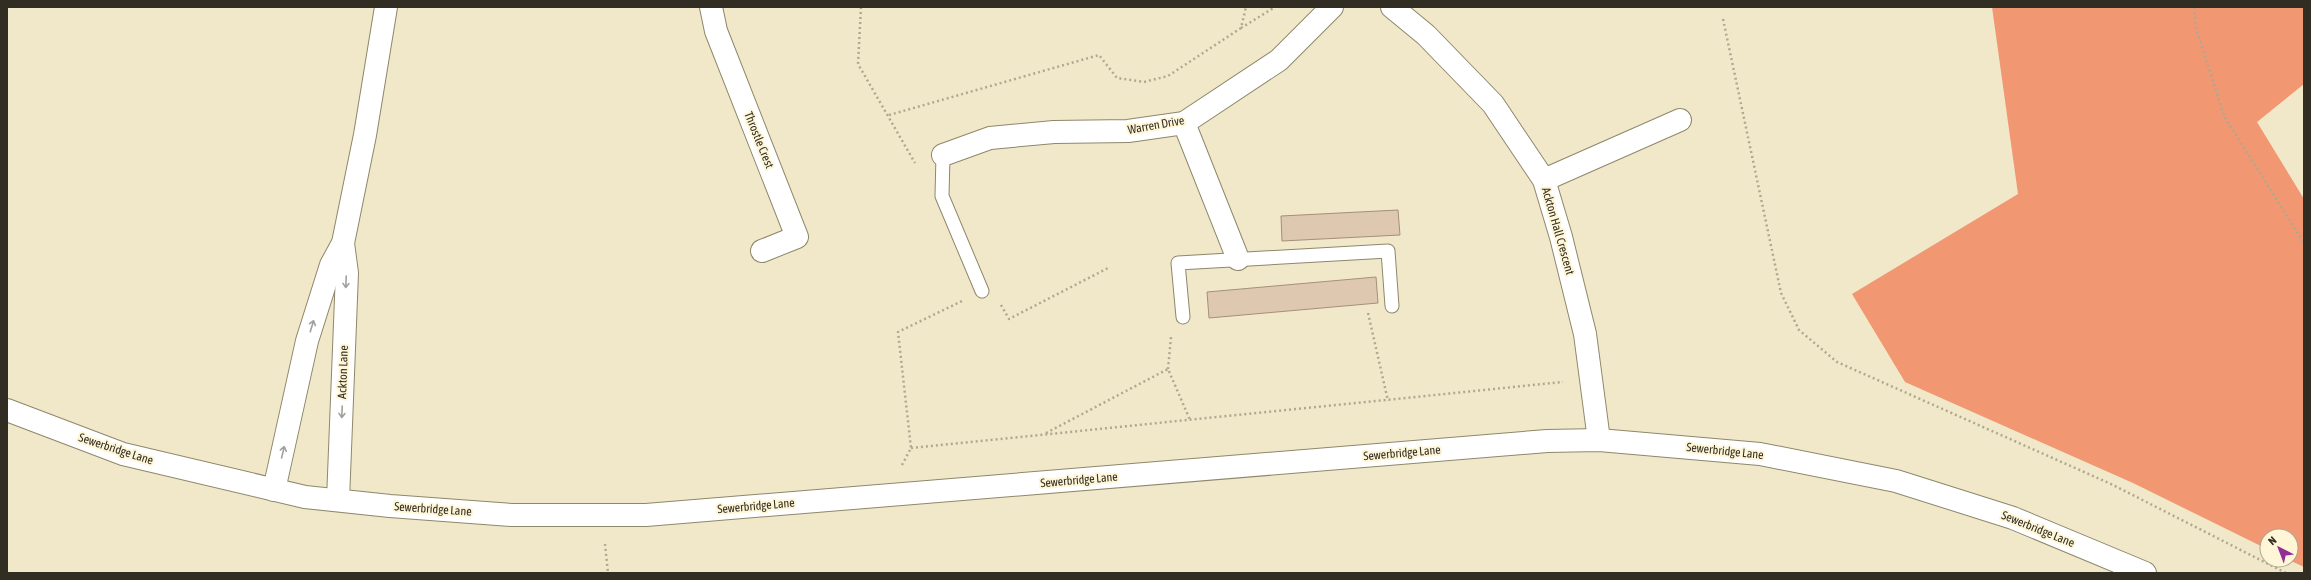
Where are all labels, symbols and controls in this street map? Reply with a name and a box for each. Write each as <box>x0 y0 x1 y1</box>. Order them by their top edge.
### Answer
street label: Throstle Crest <box>741 110 777 171</box>
street label: Warren Drive <box>1127 113 1185 137</box>
street label: Ackton Hall Crescent <box>1539 186 1577 277</box>
one-way arrow <box>342 275 350 288</box>
one-way arrow <box>309 319 316 332</box>
street label: Ackton Lane <box>335 345 351 399</box>
one-way arrow <box>338 405 345 418</box>
street label: Sewerbridge Lane <box>77 430 155 468</box>
street label: Sewerbridge Lane <box>1686 440 1764 462</box>
street label: Sewerbridge Lane <box>1363 443 1441 463</box>
one-way arrow <box>279 446 287 459</box>
street label: Sewerbridge Lane <box>1040 470 1118 490</box>
street label: Sewerbridge Lane <box>717 496 795 516</box>
street label: Sewerbridge Lane <box>394 499 472 519</box>
street label: Sewerbridge Lane <box>1999 508 2077 550</box>
north arrow <box>2259 528 2299 568</box>
text: N <box>2266 534 2279 547</box>

